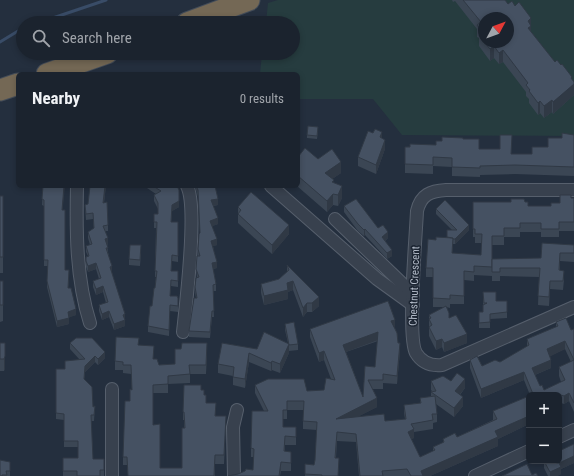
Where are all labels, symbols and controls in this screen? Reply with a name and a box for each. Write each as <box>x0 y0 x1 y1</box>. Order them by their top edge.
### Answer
north arrow <box>478 12 514 48</box>
search box <box>16 16 300 60</box>
icon: search <box>30 27 52 49</box>
text: Search here <box>62 29 132 47</box>
text: Nearby <box>32 88 80 108</box>
text: 0 results <box>240 91 284 106</box>
street label: Chestnut Crescent <box>407 246 422 326</box>
map controls <box>526 392 562 464</box>
button: + <box>526 392 562 428</box>
button: − <box>526 428 562 464</box>

